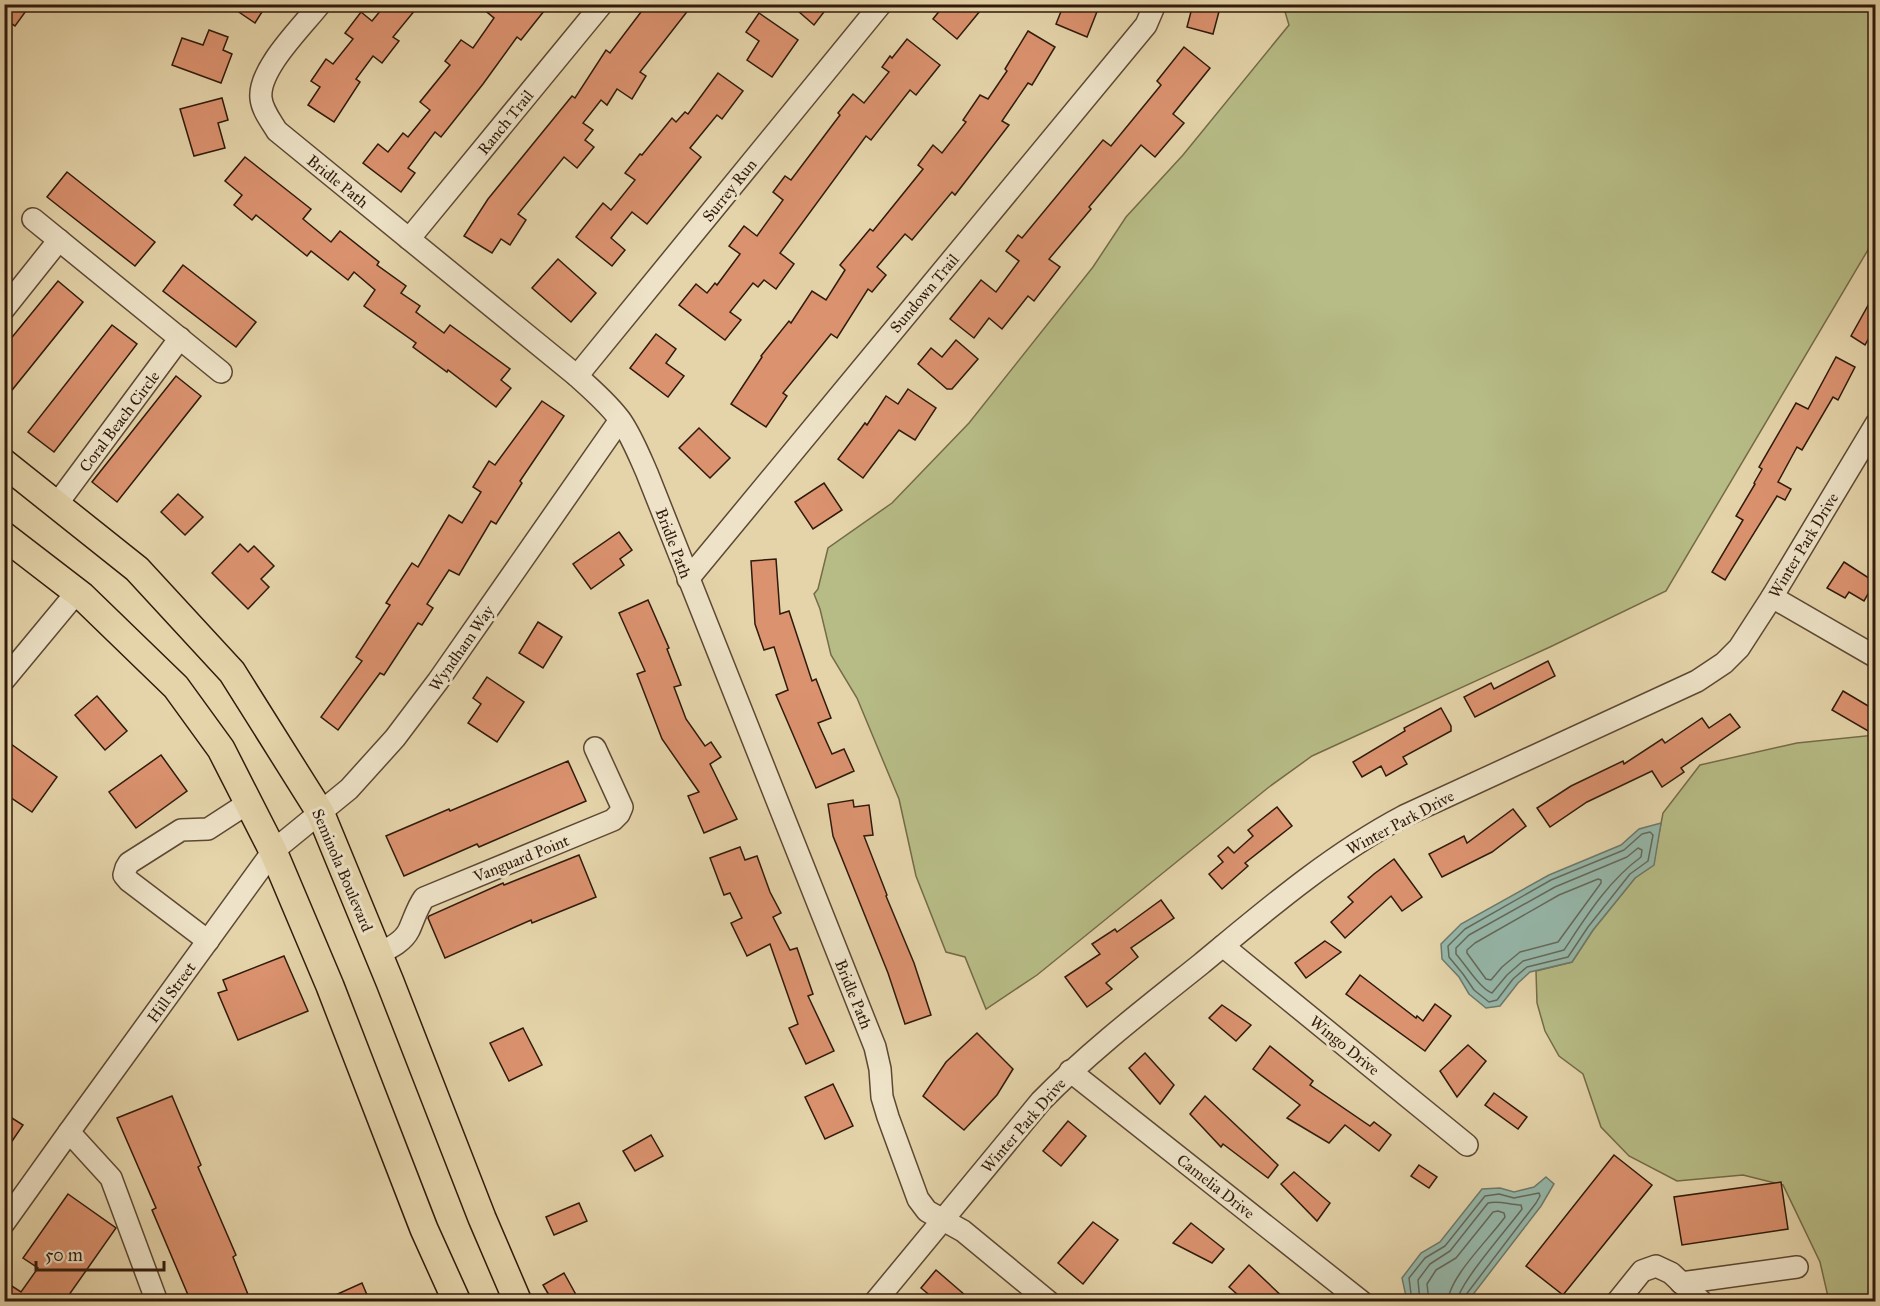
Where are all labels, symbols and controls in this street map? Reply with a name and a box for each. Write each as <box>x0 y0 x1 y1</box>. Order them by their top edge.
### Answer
street label: Ranch Trail <box>474 86 538 159</box>
street label: Bridle Path <box>303 151 372 212</box>
street label: Surrey Run <box>698 155 761 226</box>
street label: Sundown Trail <box>886 249 963 337</box>
street label: Coral Beach Circle <box>75 367 164 476</box>
street label: Winter Park Drive <box>1765 489 1842 601</box>
street label: Bridle Path <box>652 505 696 581</box>
street label: Wyndham Way <box>425 601 498 695</box>
street label: Winter Park Drive <box>1343 786 1458 859</box>
street label: Seminola Boulevard <box>308 806 377 934</box>
street label: Vanguard Point <box>470 831 572 888</box>
street label: Bridle Path <box>831 957 876 1032</box>
street label: Hill Street <box>143 958 200 1026</box>
street label: Wingo Drive <box>1305 1011 1384 1080</box>
street label: Winter Park Drive <box>977 1074 1070 1177</box>
street label: Camelia Drive <box>1173 1150 1259 1223</box>
scale bar <box>36 1234 164 1272</box>
text: 50 m <box>45 1244 83 1266</box>

